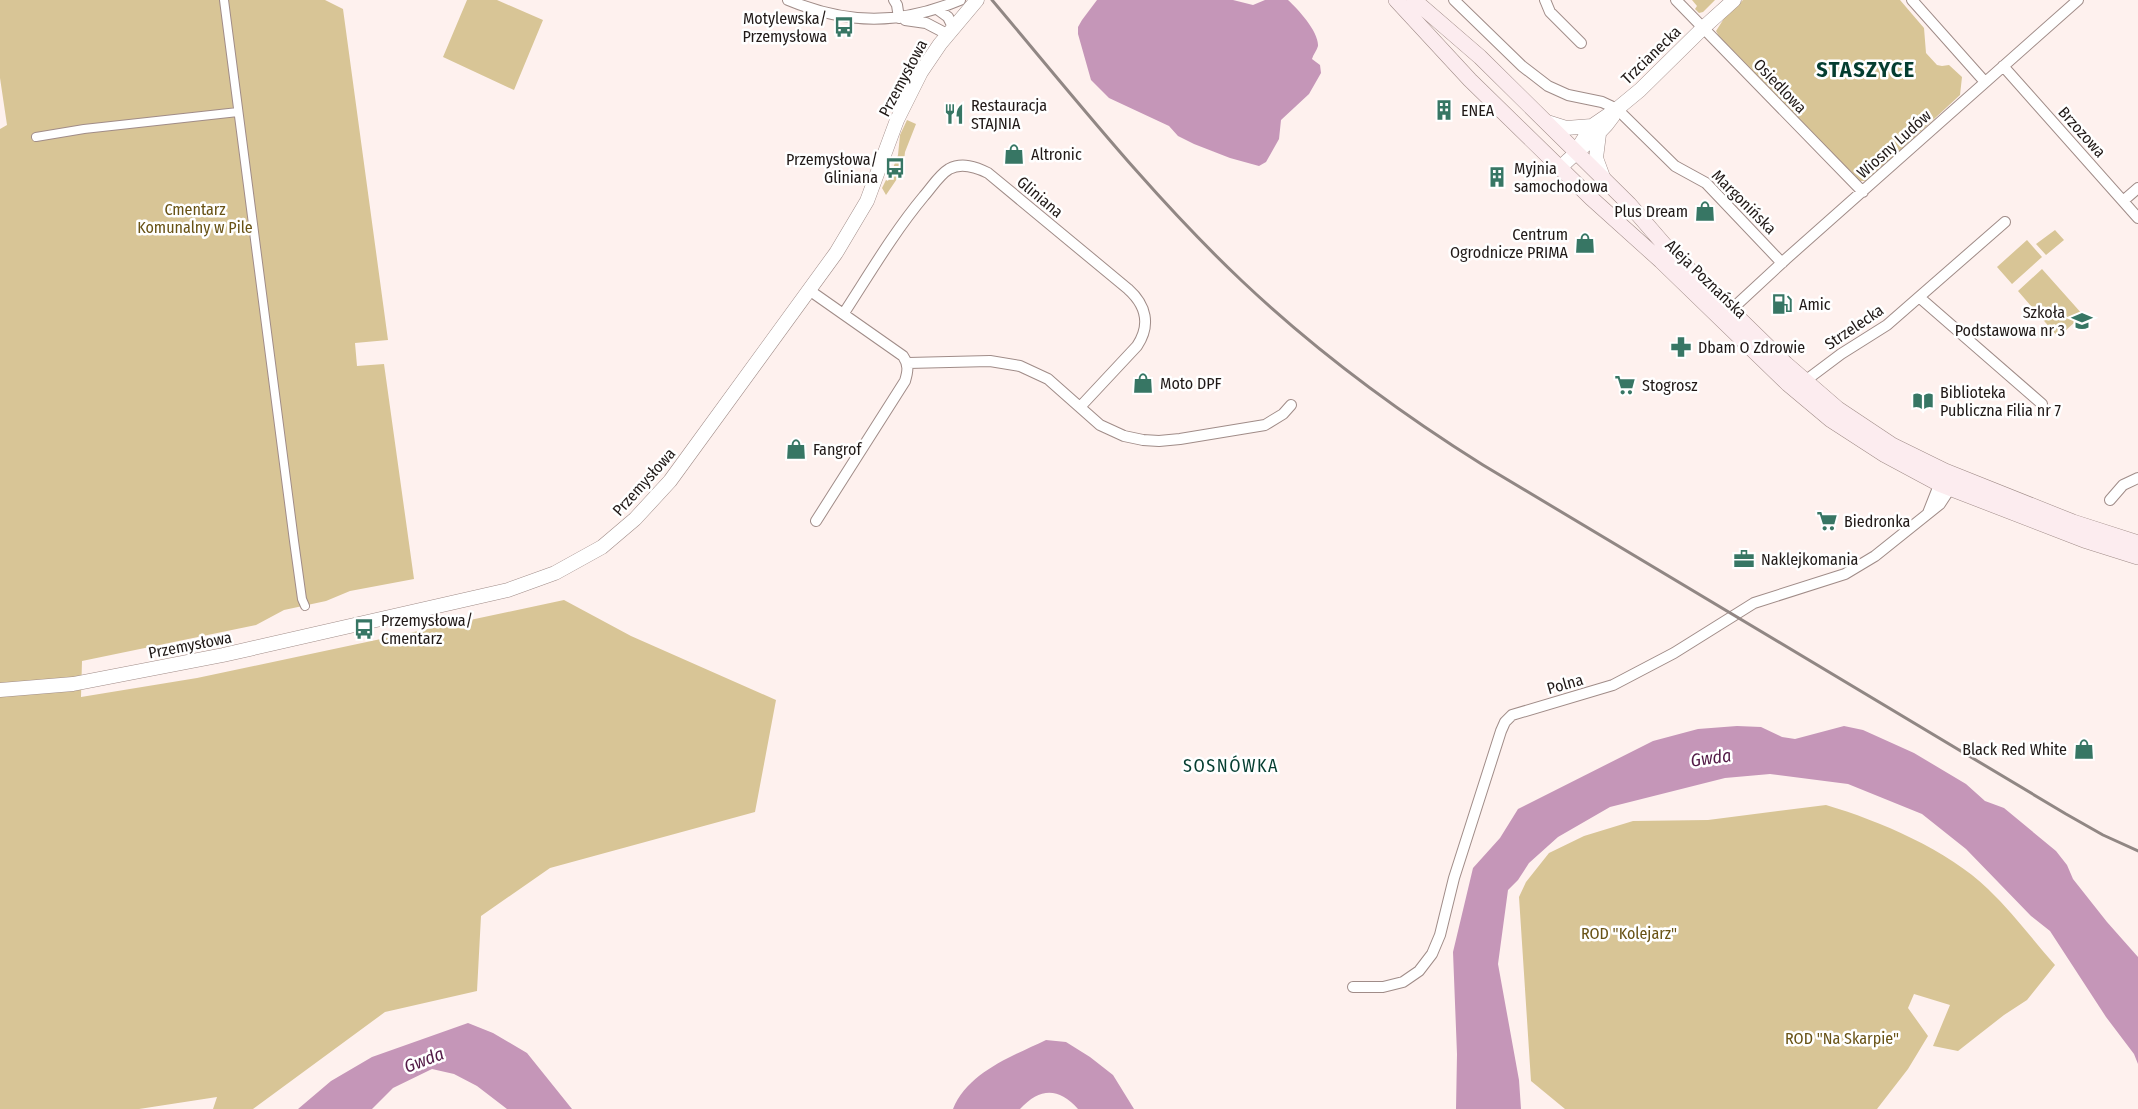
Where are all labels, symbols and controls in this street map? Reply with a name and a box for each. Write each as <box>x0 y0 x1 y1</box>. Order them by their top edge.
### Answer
place label: Motylewska/ Przemysłowa <box>743 9 827 46</box>
bus stop icon: Motylewska/ Przemysłowa <box>832 15 856 39</box>
street label: Trzcianecka <box>1617 22 1685 88</box>
street label: Przemysłowa <box>875 36 931 120</box>
street label: Osiedlowa <box>1750 55 1811 117</box>
district label: STASZYCE <box>1816 56 1916 83</box>
place label: Restauracja STAJNIA <box>971 96 1047 133</box>
building icon: ENEA <box>1432 98 1456 122</box>
place label: ENEA <box>1461 101 1495 120</box>
restaurant icon: Restauracja STAJNIA <box>942 102 966 126</box>
street label: Brzozowa <box>2054 103 2110 161</box>
street label: Wiosny Ludów <box>1853 105 1935 182</box>
shop icon: Altronic <box>1002 142 1026 166</box>
place label: Altronic <box>1031 145 1082 164</box>
place label: Przemysłowa/ Gliniana <box>786 150 878 187</box>
bus stop icon: Przemysłowa/ Gliniana <box>883 156 907 180</box>
place label: Myjnia samochodowa <box>1514 159 1608 196</box>
building icon: Myjnia samochodowa <box>1485 165 1509 189</box>
street label: Margonińska <box>1708 166 1780 238</box>
street label: Gliniana <box>1013 172 1067 222</box>
shop icon: Plus Dream <box>1693 199 1717 223</box>
park label: Cmentarz Komunalny w Pile <box>137 200 253 237</box>
place label: Plus Dream <box>1614 202 1688 221</box>
place label: Centrum Ogrodnicze PRIMA <box>1450 225 1569 262</box>
shop icon: Centrum Ogrodnicze PRIMA <box>1573 231 1597 255</box>
street label: Aleja Poznańska <box>1662 236 1751 322</box>
fuel station icon: Amic <box>1770 292 1794 316</box>
place label: Amic <box>1799 295 1831 314</box>
street label: Strzelecka <box>1821 300 1887 354</box>
place label: Szkoła Podstawowa nr 3 <box>1955 303 2065 340</box>
school or university icon: Szkoła Podstawowa nr 3 <box>2070 309 2094 333</box>
pharmacy icon: Dbam O Zdrowie <box>1669 335 1693 359</box>
place label: Dbam O Zdrowie <box>1698 338 1805 357</box>
shop icon: Moto DPF <box>1131 371 1155 395</box>
supermarket icon: Stogrosz <box>1613 373 1637 397</box>
place label: Moto DPF <box>1160 374 1222 393</box>
place label: Stogrosz <box>1642 376 1698 395</box>
place label: Biblioteka Publiczna Filia nr 7 <box>1940 383 2061 420</box>
library icon: Biblioteka Publiczna Filia nr 7 <box>1911 389 1935 413</box>
shop icon: Fangrof <box>784 437 808 461</box>
place label: Fangrof <box>813 440 862 459</box>
street label: Przemysłowa <box>609 444 679 520</box>
supermarket icon: Biedronka <box>1815 509 1839 533</box>
place label: Biedronka <box>1844 512 1910 531</box>
office icon: Naklejkomania <box>1732 547 1756 571</box>
place label: Naklejkomania <box>1761 550 1858 569</box>
place label: Przemysłowa/ Cmentarz <box>381 611 473 648</box>
bus stop icon: Przemysłowa/ Cmentarz <box>352 617 376 641</box>
street label: Przemysłowa <box>147 628 233 662</box>
street label: Polna <box>1545 670 1585 698</box>
shop icon: Black Red White <box>2072 737 2096 761</box>
place label: Black Red White <box>1962 740 2067 759</box>
water label: Gwda <box>1689 744 1733 772</box>
district label: SOSNÓWKA <box>1183 755 1279 777</box>
park label: ROD "Kolejarz" <box>1581 924 1677 943</box>
park label: ROD "Na Skarpie" <box>1785 1029 1899 1048</box>
water label: Gwda <box>401 1042 447 1078</box>

